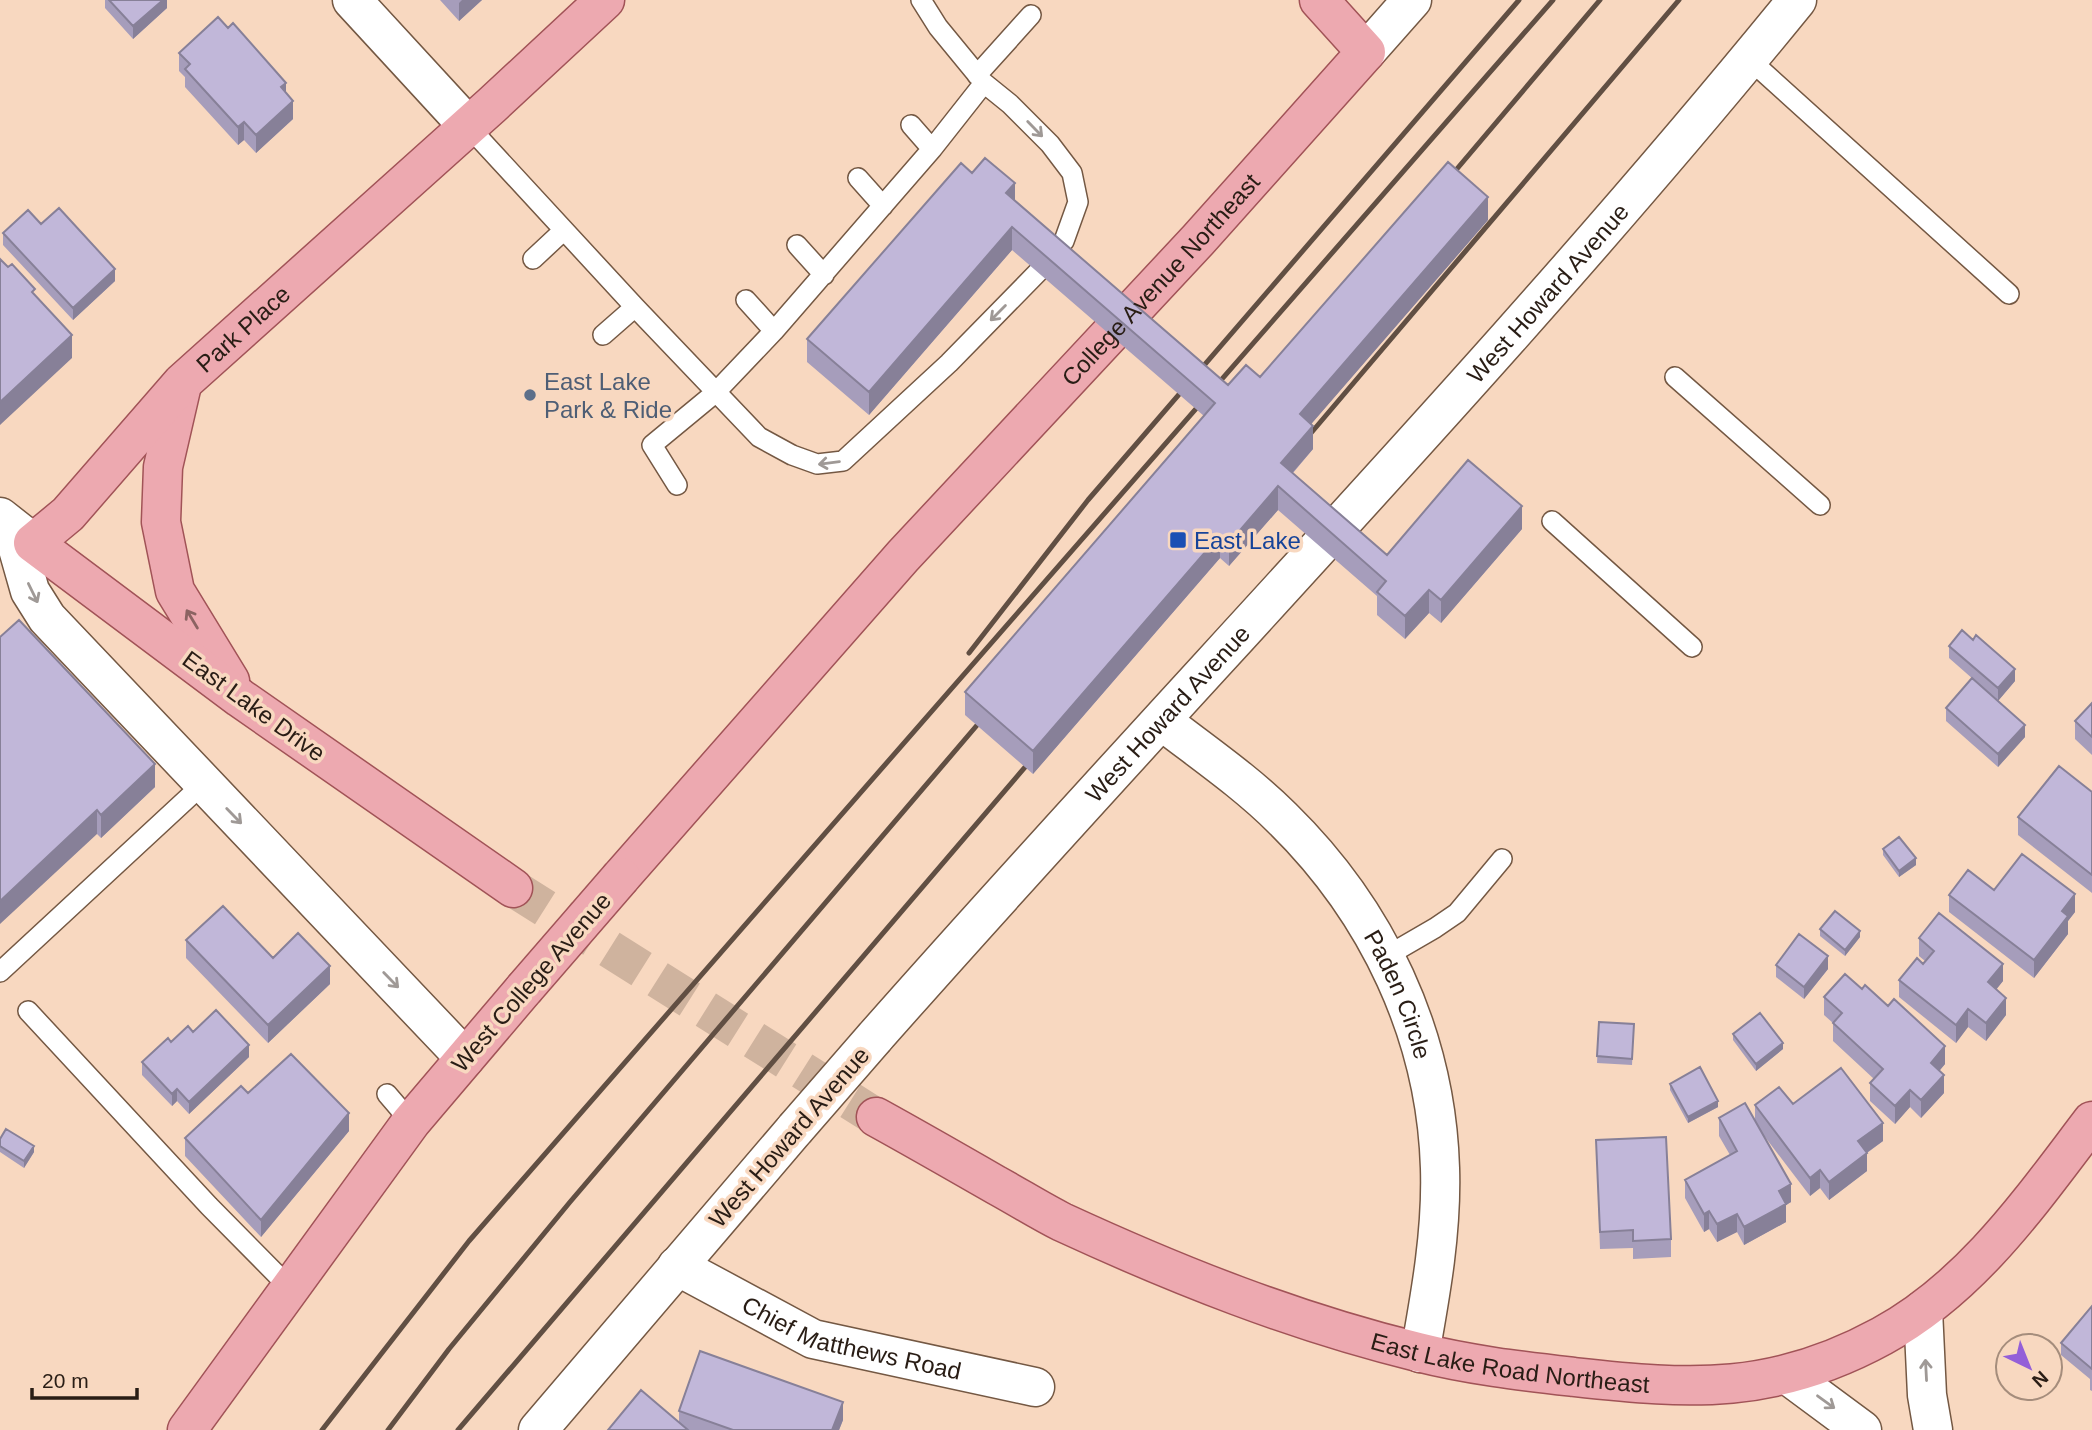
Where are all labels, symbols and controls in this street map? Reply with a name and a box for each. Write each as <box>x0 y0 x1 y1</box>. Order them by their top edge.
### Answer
one-way arrow <box>1026 120 1043 137</box>
street label: College Avenue Northeast <box>1056 168 1265 391</box>
street label: West Howard Avenue <box>1461 198 1634 388</box>
street label: Park Place <box>191 280 295 377</box>
one-way arrow <box>989 305 1006 322</box>
place label: East Lake Park & Ride <box>544 368 672 423</box>
marker: East Lake Park & Ride <box>522 387 538 403</box>
one-way arrow <box>819 456 841 469</box>
place label: East Lake <box>1194 527 1301 554</box>
marker: East Lake <box>1168 530 1188 550</box>
one-way arrow <box>26 582 40 603</box>
one-way arrow <box>185 609 199 629</box>
street label: West Howard Avenue <box>1080 619 1255 807</box>
street label: East Lake Drive <box>178 645 330 767</box>
one-way arrow <box>225 807 242 824</box>
street label: West College Avenue <box>446 887 616 1077</box>
street label: Paden Circle <box>1359 925 1437 1062</box>
one-way arrow <box>382 971 399 988</box>
street label: West Howard Avenue <box>703 1041 875 1233</box>
street label: Chief Matthews Road <box>738 1290 964 1384</box>
street label: East Lake Road Northeast <box>1368 1327 1651 1397</box>
north arrow <box>1994 1332 2064 1402</box>
scale bar <box>32 1356 136 1400</box>
one-way arrow <box>1919 1359 1932 1382</box>
text: N <box>2028 1367 2052 1391</box>
text: 20 m <box>42 1369 89 1392</box>
one-way arrow <box>1816 1395 1835 1410</box>

